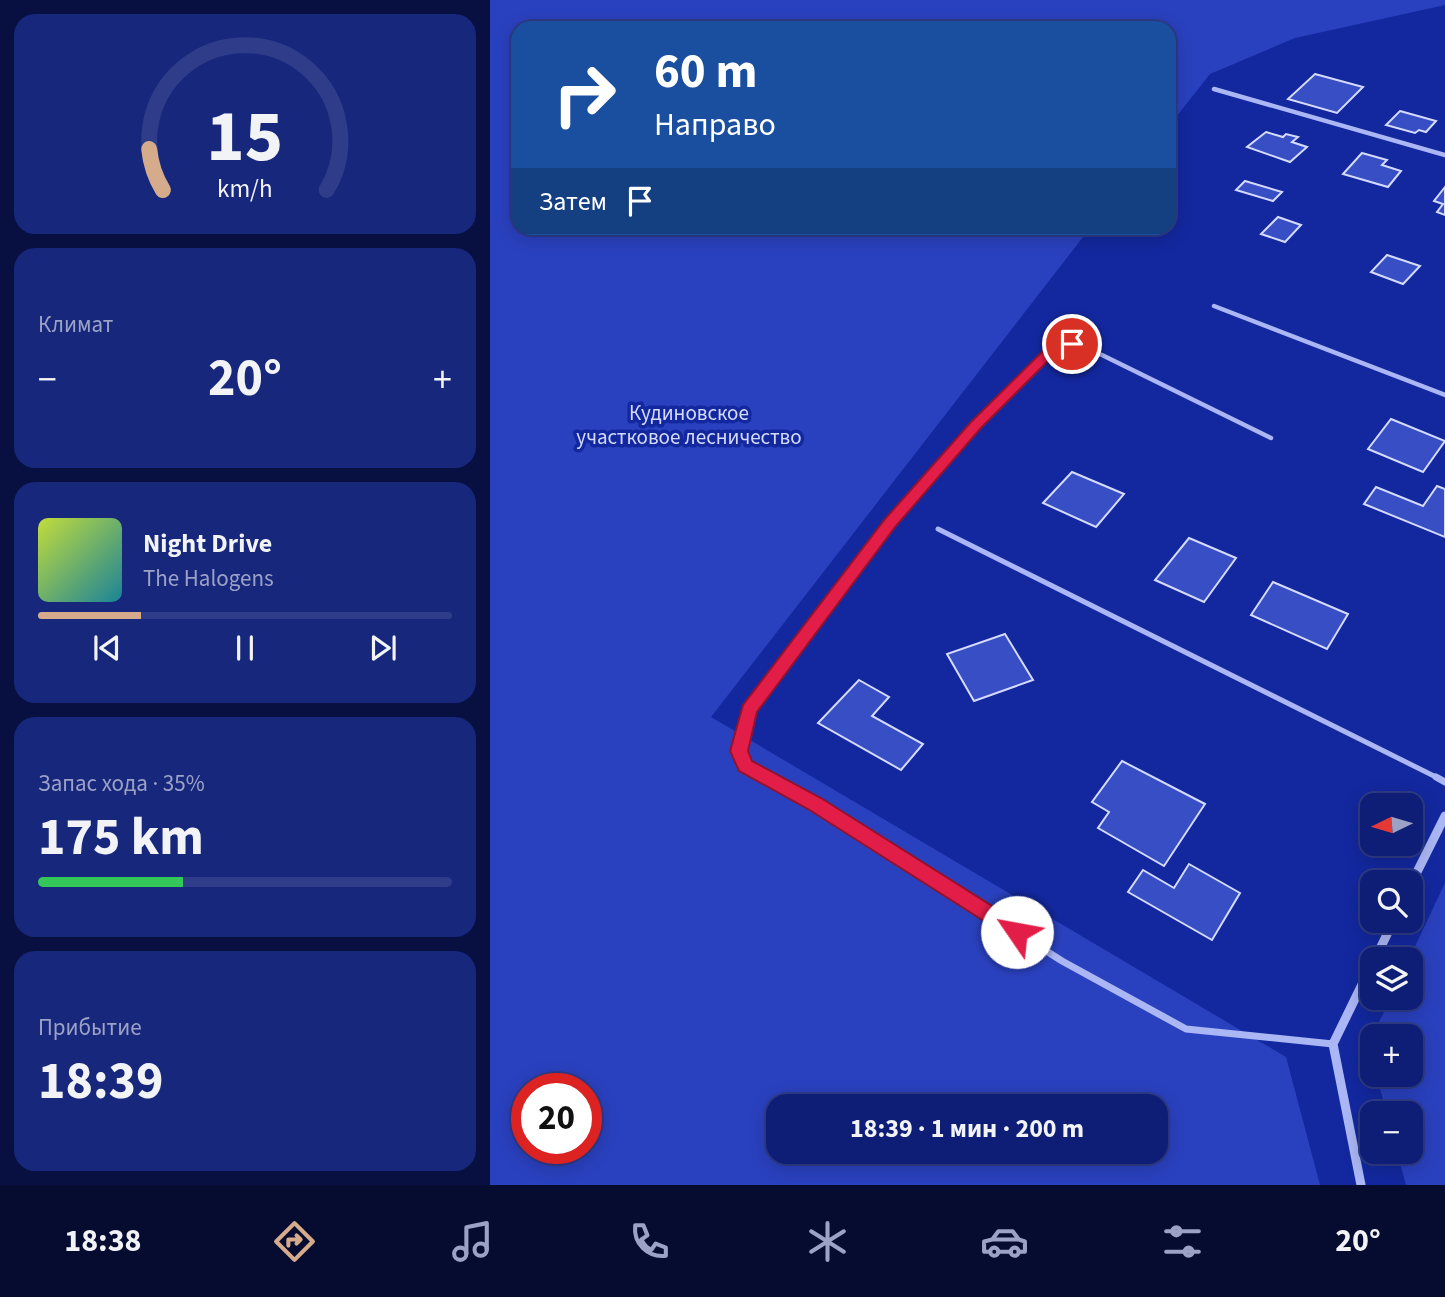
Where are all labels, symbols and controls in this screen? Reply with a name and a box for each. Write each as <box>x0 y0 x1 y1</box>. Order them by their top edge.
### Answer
text: 60 m <box>654 37 758 107</box>
icon: right <box>539 49 630 140</box>
text: 15 <box>207 85 283 189</box>
text: Направо <box>654 102 776 148</box>
text: km/h <box>217 171 273 207</box>
icon: arrive <box>621 182 659 220</box>
text: Затем <box>539 183 607 220</box>
text: Климат <box>38 308 113 341</box>
pin <box>1042 314 1102 374</box>
icon: arrive <box>1053 325 1091 363</box>
text: 20° <box>208 342 282 416</box>
text: − <box>38 353 57 407</box>
text: + <box>433 353 452 407</box>
park label: Кудиновское участковое лесничество <box>576 398 802 452</box>
text: Night Drive <box>143 525 272 562</box>
text: The Halogens <box>143 562 274 595</box>
icon: previous <box>88 629 126 667</box>
icon: pause <box>226 629 264 667</box>
icon: next <box>364 629 402 667</box>
text: Запас хода · 35% <box>38 767 205 800</box>
north arrow <box>1360 793 1423 856</box>
map controls <box>1360 793 1423 1164</box>
text: 175 km <box>38 801 204 875</box>
button: search <box>1360 870 1423 933</box>
position arrow <box>980 895 1054 969</box>
button: layers <box>1360 947 1423 1010</box>
text: Прибытие <box>38 1011 142 1044</box>
button: + <box>1360 1024 1423 1087</box>
text: 18:39 <box>38 1045 163 1119</box>
speed limit sign: 20 <box>511 1073 602 1164</box>
button: − <box>1360 1101 1423 1164</box>
text: 18:39 · 1 мин · 200 m <box>850 1110 1084 1147</box>
icon: directions <box>270 1217 319 1266</box>
icon: music <box>448 1217 497 1266</box>
icon: phone <box>625 1217 674 1266</box>
icon: climate <box>803 1217 852 1266</box>
icon: car <box>980 1217 1029 1266</box>
icon: filters <box>1158 1217 1207 1266</box>
text: 18:38 <box>64 1218 141 1264</box>
text: 20° <box>1335 1218 1381 1264</box>

